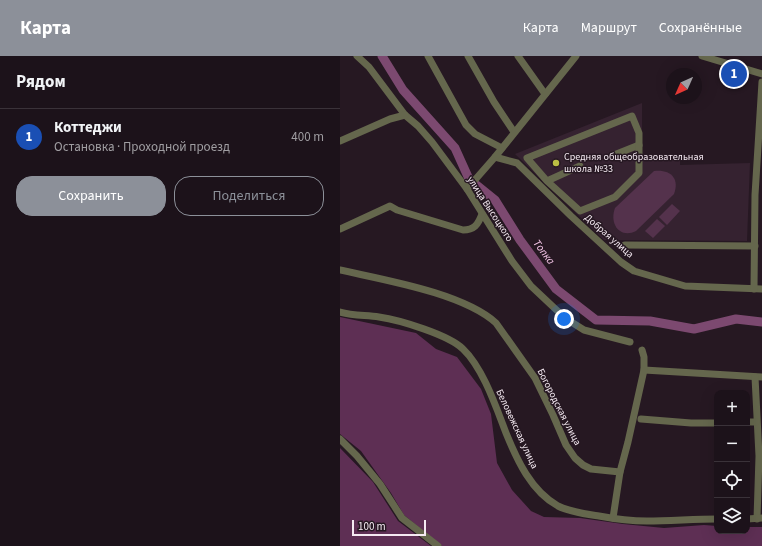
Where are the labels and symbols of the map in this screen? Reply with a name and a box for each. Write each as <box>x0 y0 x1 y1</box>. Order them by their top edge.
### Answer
pin: 1 <box>721 59 747 89</box>
north arrow <box>666 68 702 104</box>
place label: Средняя общеобразовательная школа №33 <box>564 150 704 176</box>
marker: Средняя общеобразовательная школа №33 <box>551 158 561 168</box>
street label: улица Высоцкого <box>464 174 516 244</box>
street label: Добрая улица <box>581 211 637 261</box>
water label: Топка <box>530 236 558 268</box>
your location <box>554 309 574 329</box>
street label: Богородская улица <box>534 366 584 448</box>
street label: Беловежская улица <box>492 387 542 471</box>
scale bar <box>352 518 426 537</box>

